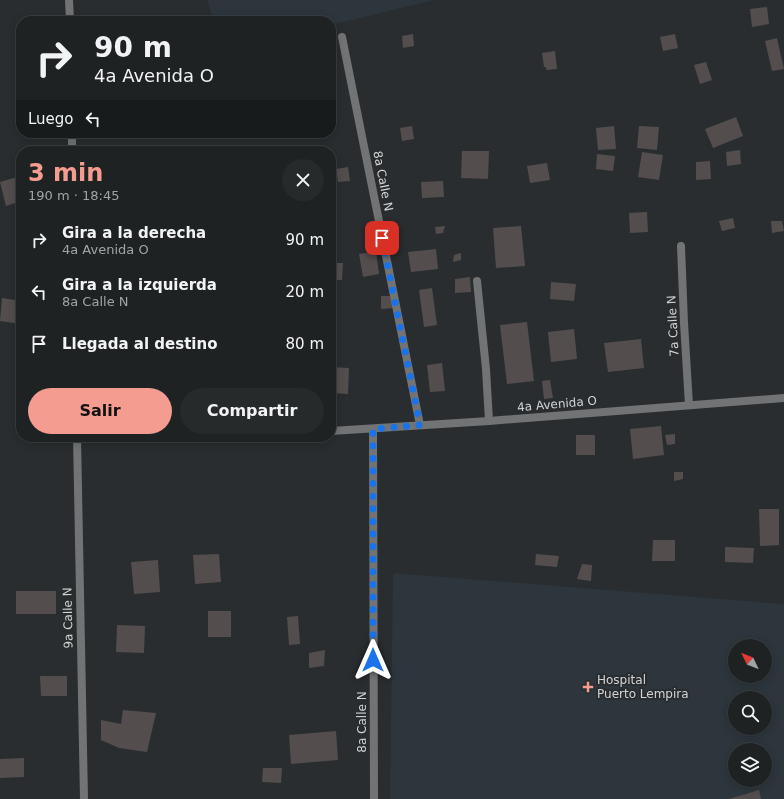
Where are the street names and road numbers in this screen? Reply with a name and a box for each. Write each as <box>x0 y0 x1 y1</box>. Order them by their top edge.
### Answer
street label: 8a Calle N <box>370 150 396 212</box>
street label: 7a Calle N <box>664 295 682 357</box>
street label: 4a Avenida O <box>517 394 597 414</box>
street label: 9a Calle N <box>60 587 76 649</box>
street label: 8a Calle N <box>355 691 369 753</box>

